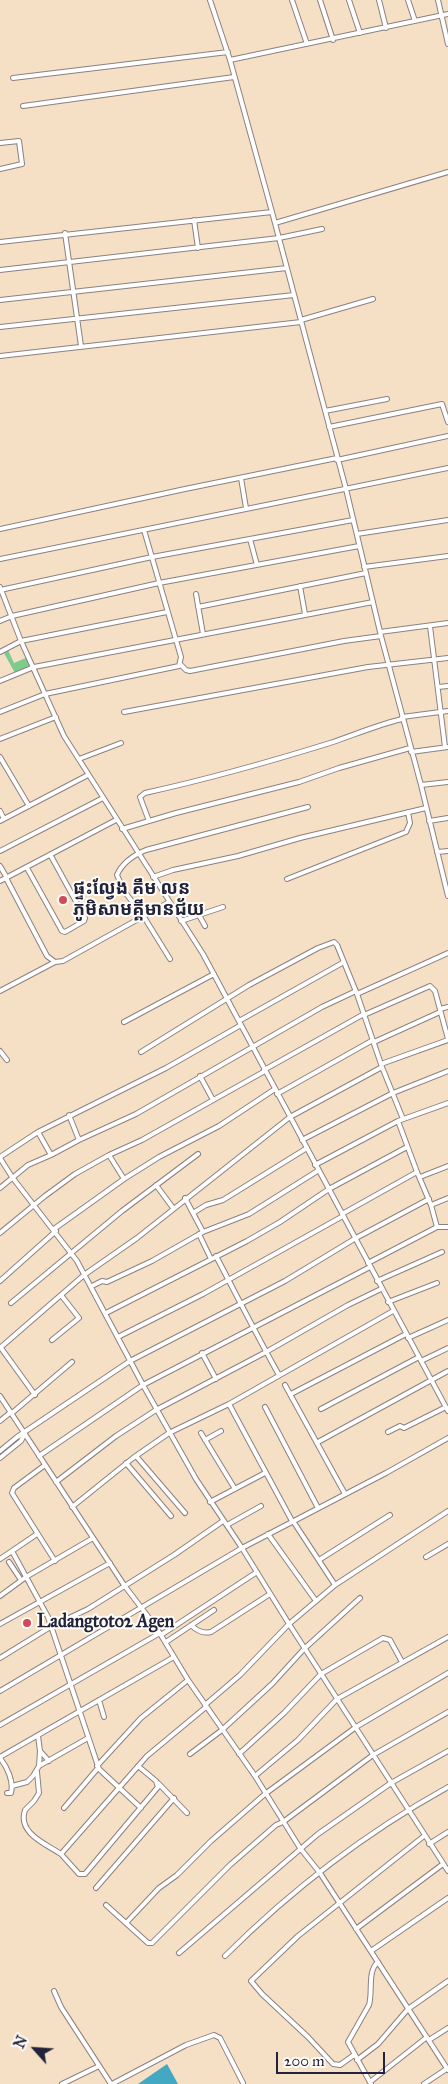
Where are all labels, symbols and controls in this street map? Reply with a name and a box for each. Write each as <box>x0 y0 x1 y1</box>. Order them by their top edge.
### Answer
place label: ផ្ទះល្វែង គឹម លន ភូមិសាមគ្គីមានជ័យ <box>73 879 205 922</box>
marker: ផ្ទះល្វែង គឹម លន ភូមិសាមគ្គីមានជ័យ <box>57 894 69 906</box>
place label: Ladangtoto2 Agen <box>37 1612 174 1634</box>
marker: Ladangtoto2 Agen <box>21 1617 33 1629</box>
north arrow <box>10 2024 60 2074</box>
text: N <box>11 2033 31 2051</box>
scale bar <box>278 2042 387 2074</box>
text: 200 m <box>284 2052 325 2070</box>

